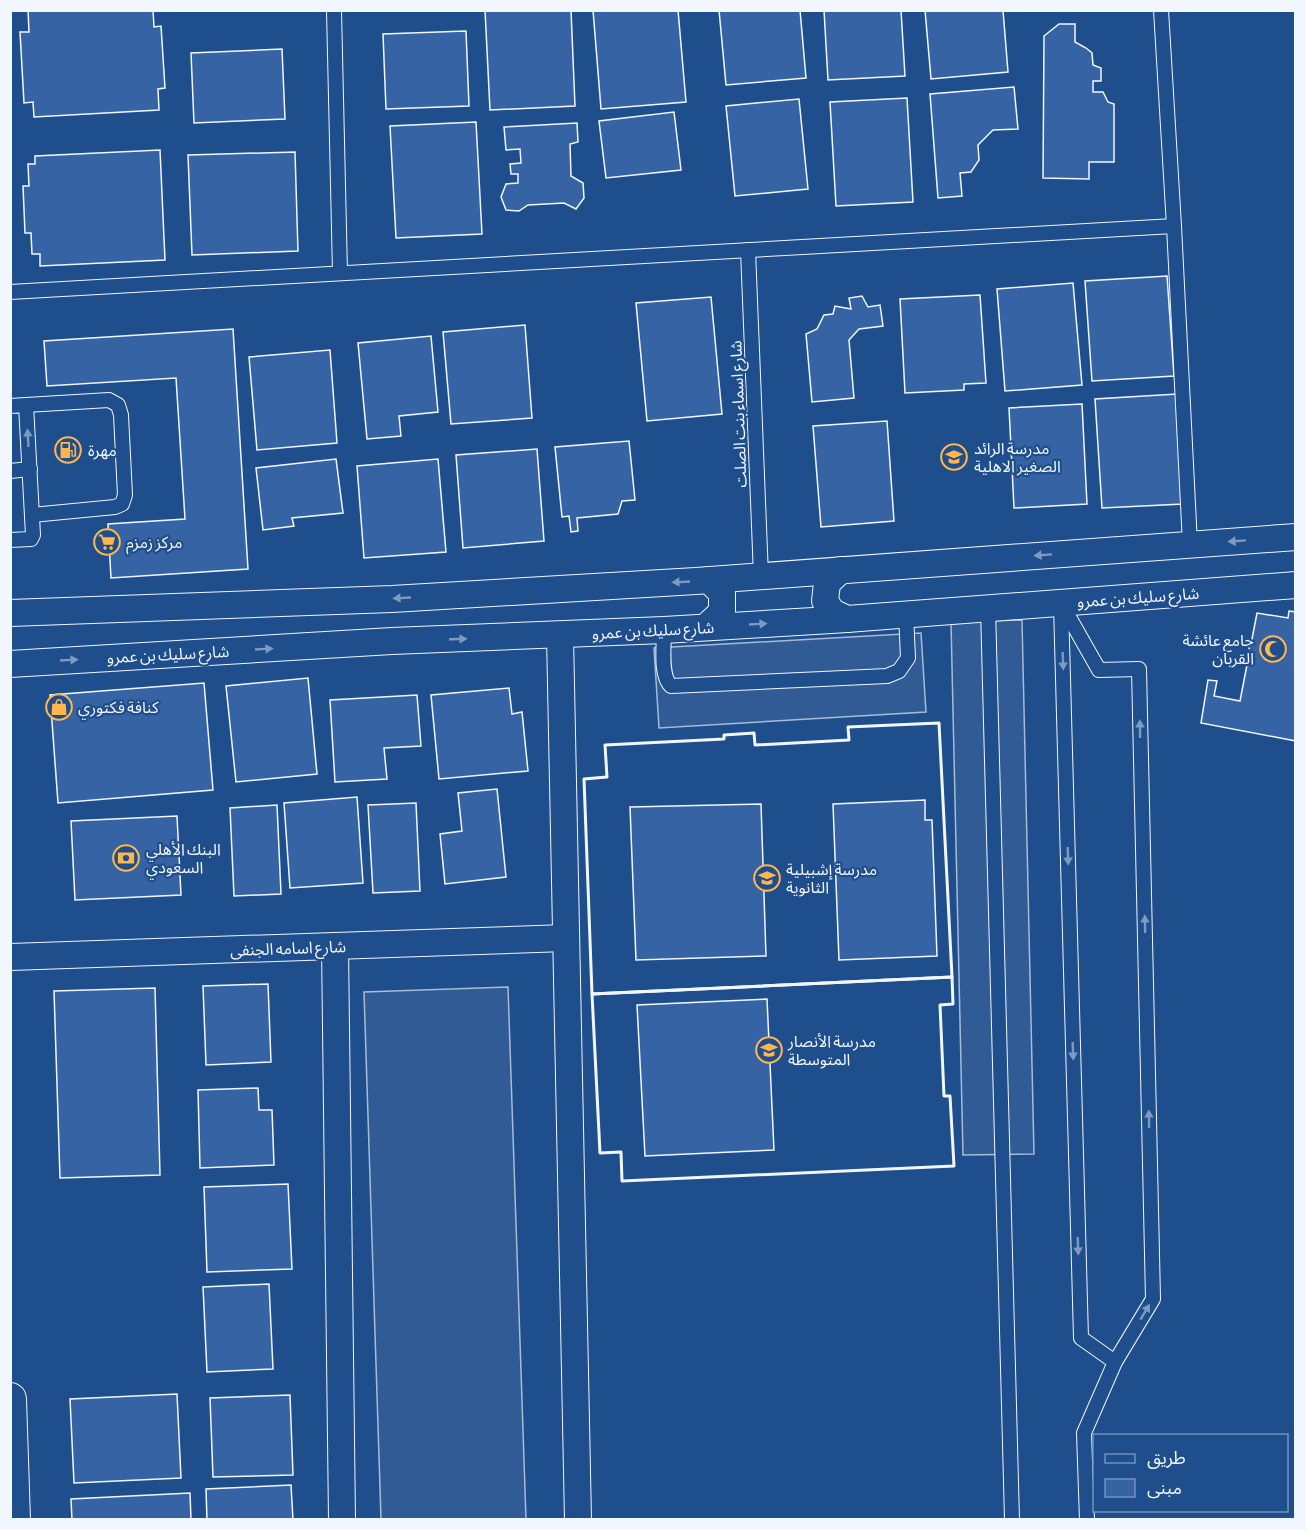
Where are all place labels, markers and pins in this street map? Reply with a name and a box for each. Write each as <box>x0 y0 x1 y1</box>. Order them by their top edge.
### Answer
fuel station icon: مهرة <box>53 435 83 465</box>
place label: مدرسة الرائد الصغير الاهلية <box>974 439 1061 476</box>
place label: مهرة <box>88 441 117 460</box>
school or university icon: مدرسة الرائد الصغير الاهلية <box>939 442 969 472</box>
supermarket icon: مركز زمزم <box>92 527 122 557</box>
place label: مركز زمزم <box>126 533 182 555</box>
place label: جامع عائشة القربان <box>1182 631 1254 668</box>
mosque icon: جامع عائشة القربان <box>1258 634 1288 664</box>
shop icon: كنافة فكتوري <box>44 692 74 722</box>
place label: كنافة فكتوري <box>78 698 159 720</box>
place label: البنك الأهلي السعودي <box>146 840 221 880</box>
bank icon: البنك الأهلي السعودي <box>111 843 141 873</box>
place label: مدرسة إشبيلية الثانوية <box>786 860 877 897</box>
school or university icon: مدرسة إشبيلية الثانوية <box>752 863 782 893</box>
place label: مدرسة الأنصار المتوسطة <box>787 1032 876 1069</box>
school or university icon: مدرسة الأنصار المتوسطة <box>754 1035 784 1065</box>

